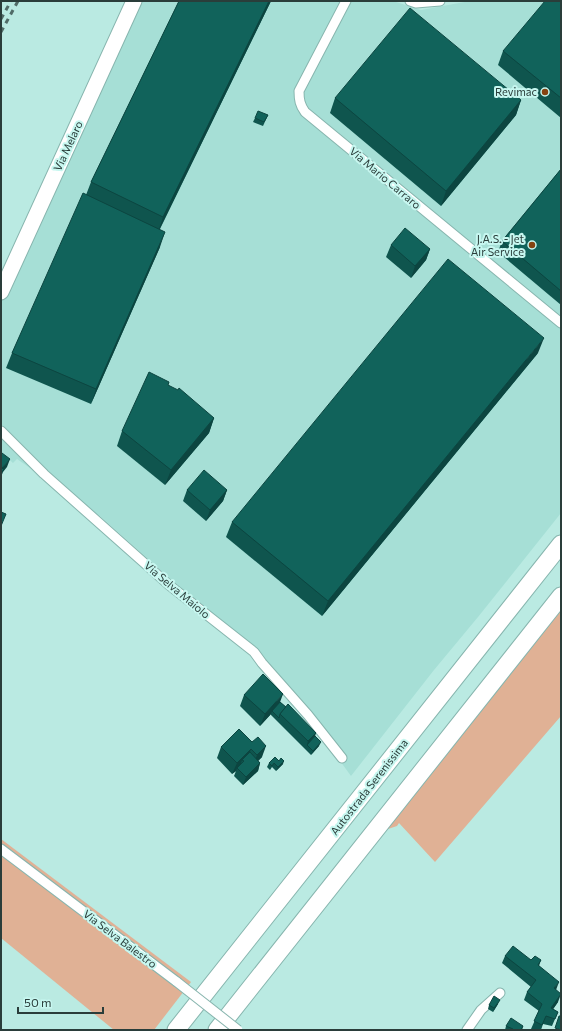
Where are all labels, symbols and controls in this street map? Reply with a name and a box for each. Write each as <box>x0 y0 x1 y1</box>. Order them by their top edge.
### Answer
place label: Revimac <box>495 85 537 98</box>
marker: Revimac <box>540 87 550 97</box>
street label: Via Melaro <box>50 118 85 173</box>
street label: Via Mario Carraro <box>347 144 424 211</box>
place label: J.A.S. - Jet Air Service <box>471 232 524 258</box>
marker: J.A.S. - Jet Air Service <box>527 240 537 250</box>
street label: Via Selva Maiolo <box>142 558 213 621</box>
street label: Autostrada Serenissima <box>327 736 410 837</box>
street label: Via Selva Balestro <box>81 907 160 971</box>
scale bar <box>18 989 103 1015</box>
text: 50 m <box>24 995 52 1009</box>

